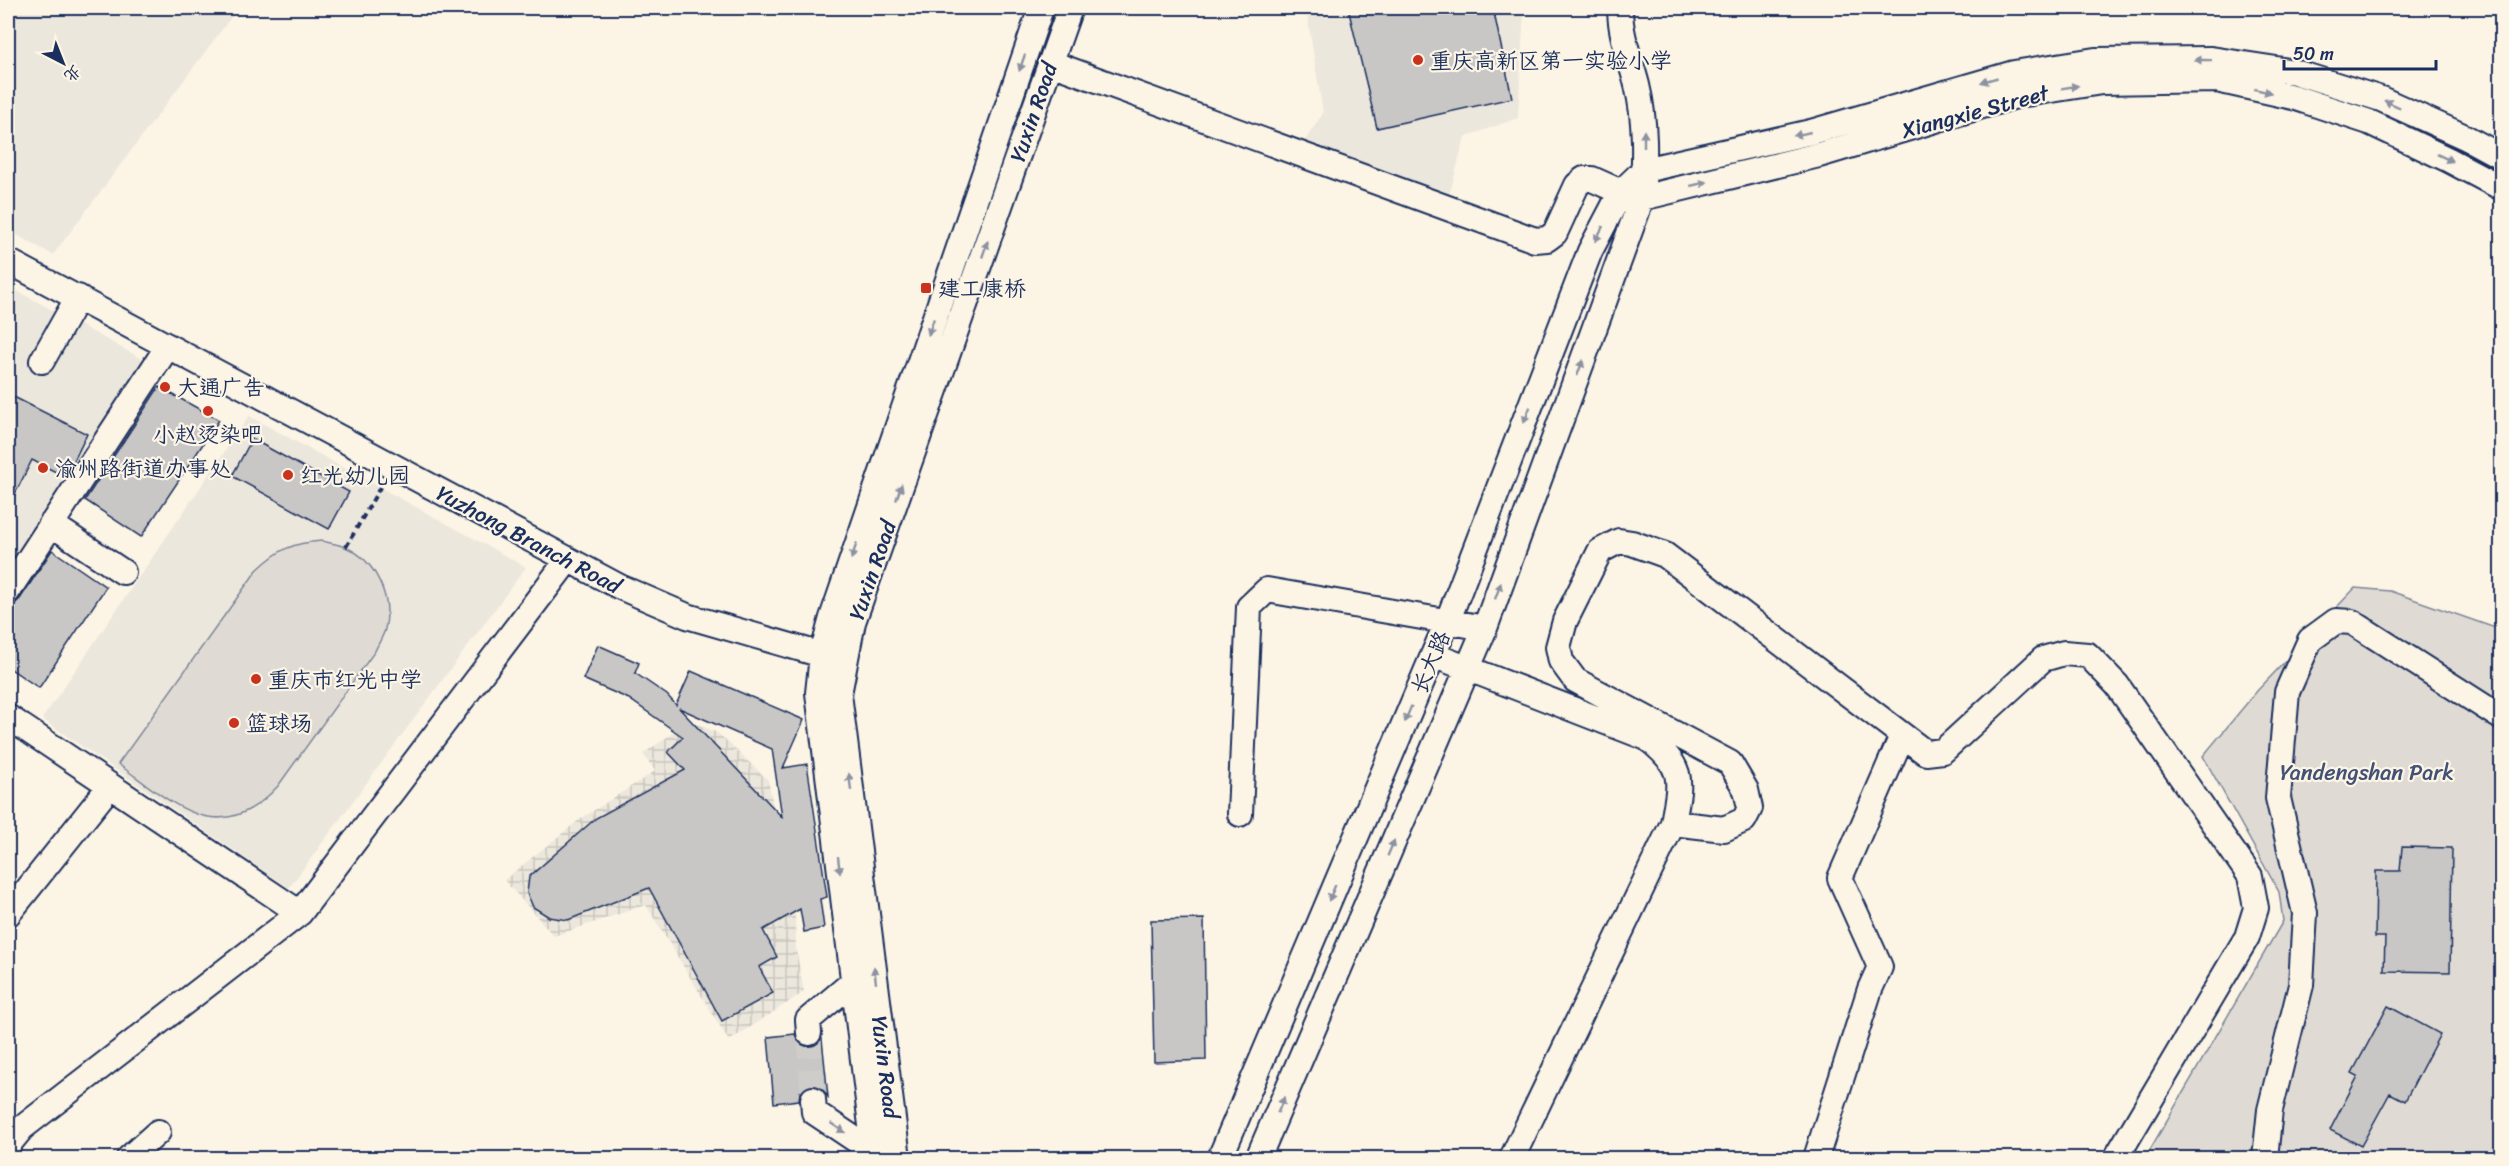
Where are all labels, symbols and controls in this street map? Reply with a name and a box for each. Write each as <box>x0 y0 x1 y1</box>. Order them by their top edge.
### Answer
north arrow <box>33 33 93 93</box>
scale bar <box>2284 33 2436 71</box>
text: 50 m <box>2293 38 2334 70</box>
place label: 重庆高新区第一实验小学 <box>1430 41 1672 80</box>
marker: 重庆高新区第一实验小学 <box>1411 53 1425 67</box>
one-way arrow <box>1016 54 1026 72</box>
one-way arrow <box>2194 55 2213 64</box>
street label: Yuxin Road <box>998 56 1069 167</box>
text: 北 <box>57 58 88 90</box>
street label: Xiangxie Street <box>1896 73 2054 150</box>
one-way arrow <box>1980 76 1998 85</box>
one-way arrow <box>2060 82 2079 91</box>
one-way arrow <box>2254 87 2273 96</box>
one-way arrow <box>2383 99 2401 109</box>
one-way arrow <box>1639 130 1649 149</box>
one-way arrow <box>1793 130 1811 140</box>
one-way arrow <box>2437 154 2454 163</box>
one-way arrow <box>1689 179 1708 188</box>
one-way arrow <box>1594 226 1604 243</box>
one-way arrow <box>980 240 990 258</box>
place label: 建工康桥 <box>938 269 1026 308</box>
marker: 建工康桥 <box>919 281 933 295</box>
one-way arrow <box>926 318 936 336</box>
one-way arrow <box>1575 359 1585 377</box>
place label: 大通广告 <box>177 368 265 407</box>
marker: 大通广告 <box>158 380 172 394</box>
marker: 小赵烫染吧 <box>201 404 215 418</box>
one-way arrow <box>1521 407 1531 425</box>
place label: 小赵烫染吧 <box>153 415 263 454</box>
place label: 渝州路街道办事处 <box>55 449 231 488</box>
place label: 红光幼儿园 <box>300 456 410 495</box>
marker: 渝州路街道办事处 <box>36 461 50 475</box>
marker: 红光幼儿园 <box>281 468 295 482</box>
street label: Yuzhong Branch Road <box>429 474 630 605</box>
one-way arrow <box>894 483 904 501</box>
street label: Yuxin Road <box>837 514 908 625</box>
one-way arrow <box>849 542 859 560</box>
one-way arrow <box>1494 582 1504 600</box>
street label: 长大路 <box>1400 624 1461 700</box>
place label: 重庆市红光中学 <box>268 660 422 699</box>
marker: 重庆市红光中学 <box>249 672 263 686</box>
place label: 篮球场 <box>246 704 312 743</box>
one-way arrow <box>1404 705 1413 722</box>
marker: 篮球场 <box>227 716 241 730</box>
park label: Yandengshan Park <box>2280 753 2454 792</box>
one-way arrow <box>846 772 855 791</box>
one-way arrow <box>1387 839 1396 857</box>
one-way arrow <box>834 856 844 875</box>
one-way arrow <box>1327 885 1337 903</box>
one-way arrow <box>870 966 880 985</box>
street label: Yuxin Road <box>860 1013 911 1122</box>
one-way arrow <box>1276 1095 1286 1113</box>
one-way arrow <box>830 1122 846 1134</box>

